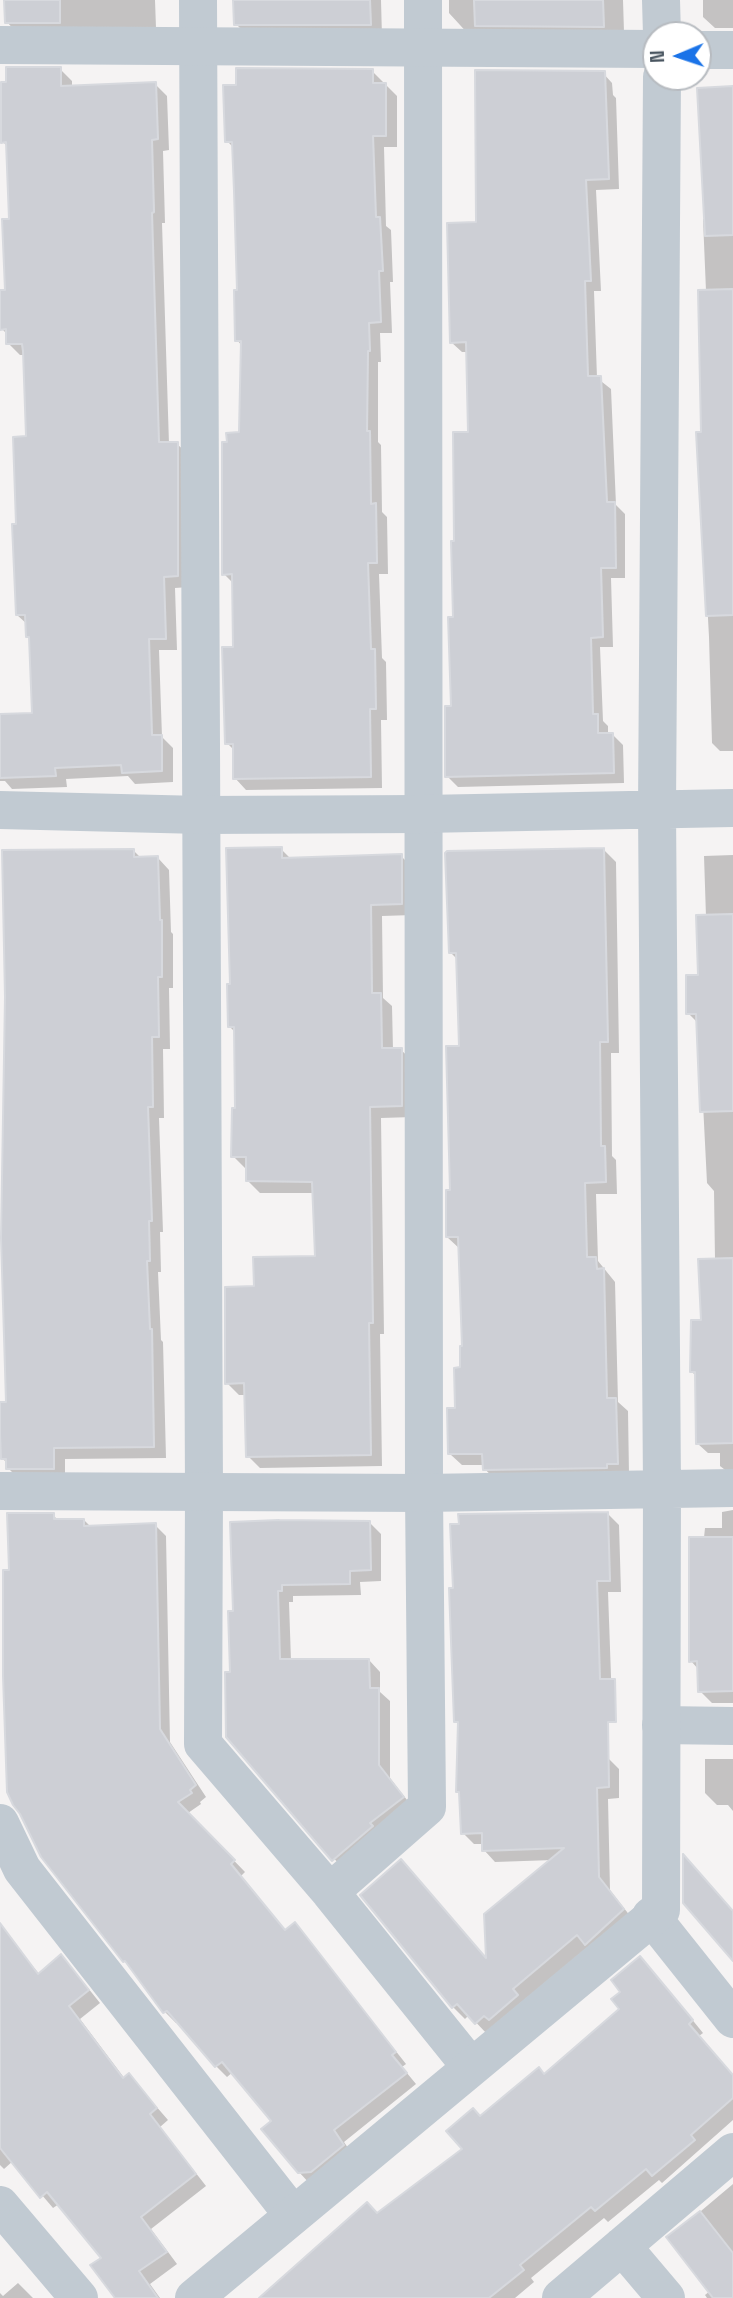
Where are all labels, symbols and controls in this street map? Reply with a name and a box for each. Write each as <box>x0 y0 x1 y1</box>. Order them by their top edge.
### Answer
north arrow <box>642 21 712 91</box>
text: N <box>645 50 670 63</box>

